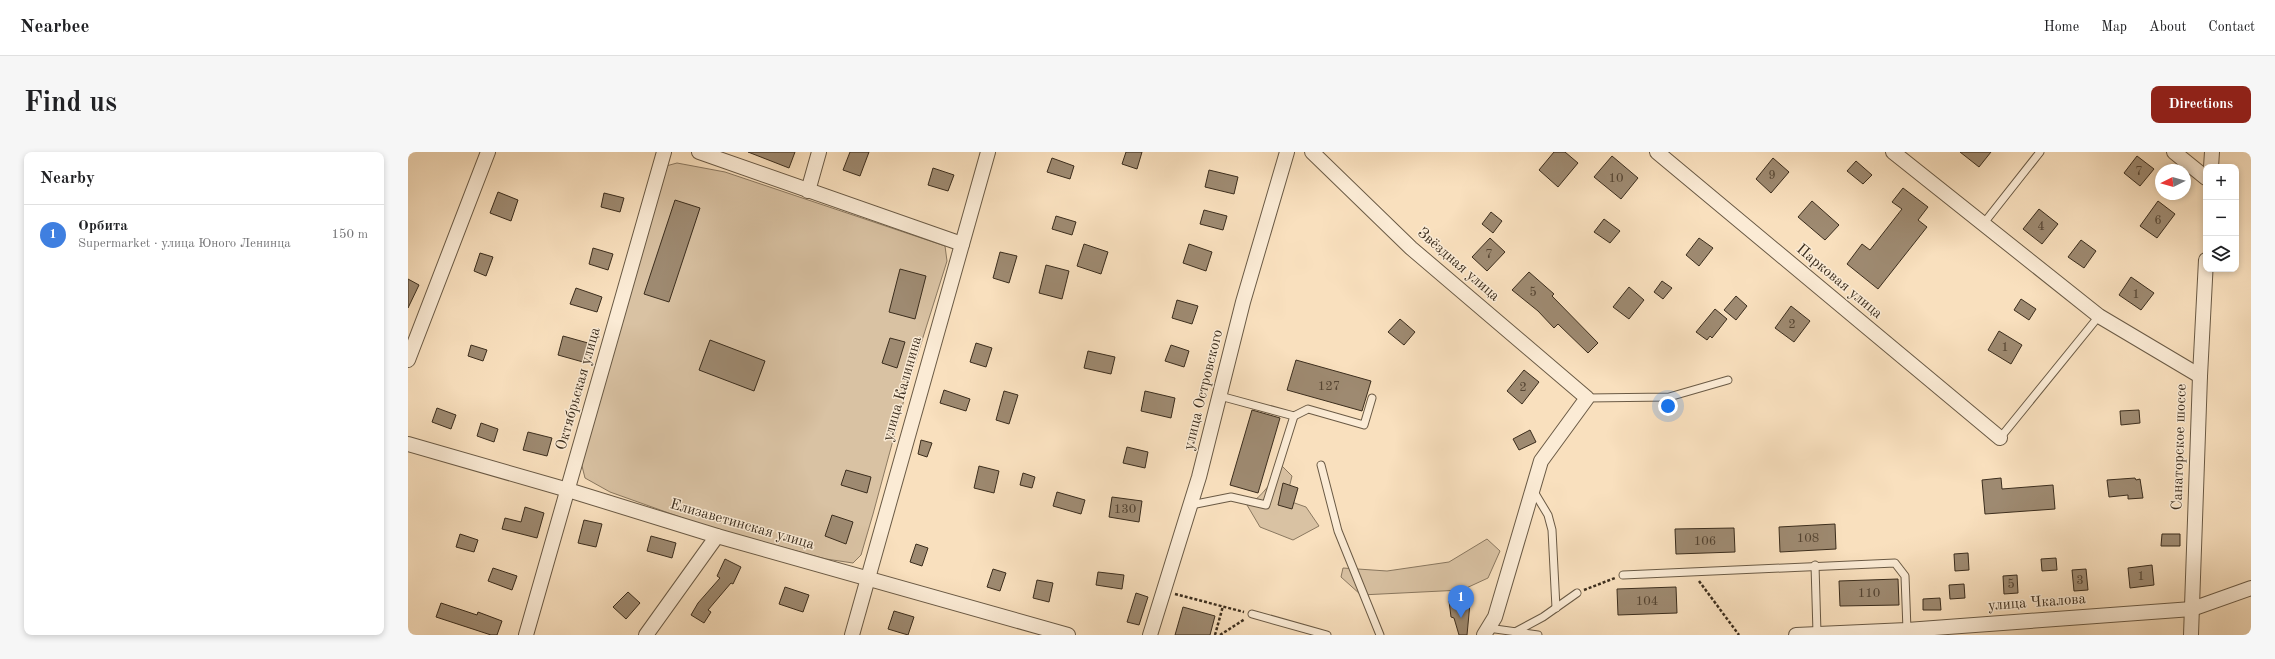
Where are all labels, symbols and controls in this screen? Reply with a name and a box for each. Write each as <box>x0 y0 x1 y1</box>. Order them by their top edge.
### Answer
text: Nearbee <box>20 18 89 37</box>
text: Home <box>2044 20 2079 34</box>
text: Map <box>2101 20 2127 34</box>
text: About <box>2149 20 2186 34</box>
text: Contact <box>2208 20 2255 34</box>
button: Directions <box>2151 86 2251 123</box>
text: Find us <box>24 90 117 118</box>
north arrow <box>2155 164 2191 200</box>
map controls <box>2203 164 2239 272</box>
button: + <box>2203 164 2239 200</box>
house number: 7 <box>2135 165 2143 178</box>
house number: 9 <box>1768 169 1776 182</box>
text: Nearby <box>40 170 95 187</box>
house number: 10 <box>1608 172 1624 185</box>
button: − <box>2203 200 2239 236</box>
house number: 6 <box>2154 214 2162 227</box>
text: Орбита <box>78 219 128 234</box>
house number: 4 <box>2037 220 2045 233</box>
street label: Звёздная улица <box>1414 225 1502 305</box>
text: 1 <box>49 228 57 241</box>
text: 150 m <box>331 228 368 241</box>
button: layers <box>2203 236 2239 272</box>
text: Supermarket · улица Юного Ленинца <box>78 237 291 250</box>
street label: Парковая улица <box>1793 242 1885 322</box>
house number: 7 <box>1485 248 1493 261</box>
house number: 5 <box>1529 286 1537 299</box>
house number: 1 <box>2132 288 2140 301</box>
house number: 2 <box>1788 318 1796 331</box>
street label: Октябрьская улица <box>554 325 604 452</box>
street label: улица Островского <box>1182 328 1226 452</box>
street label: улица Калинина <box>881 334 925 443</box>
house number: 1 <box>2001 341 2009 354</box>
house number: 127 <box>1318 380 1340 393</box>
house number: 2 <box>1519 381 1527 394</box>
street label: Санаторское шоссе <box>2170 383 2190 511</box>
your location <box>1658 396 1678 416</box>
street label: Елизаветинская улица <box>668 497 816 553</box>
house number: 130 <box>1114 503 1136 516</box>
house number: 108 <box>1797 532 1819 545</box>
house number: 106 <box>1694 535 1716 548</box>
house number: 1 <box>2137 570 2145 583</box>
house number: 3 <box>2076 574 2084 587</box>
house number: 5 <box>2007 578 2015 591</box>
pin: 1 <box>1448 585 1474 618</box>
house number: 110 <box>1858 587 1880 600</box>
street label: улица Чкалова <box>1988 592 2087 614</box>
house number: 104 <box>1636 595 1658 608</box>

